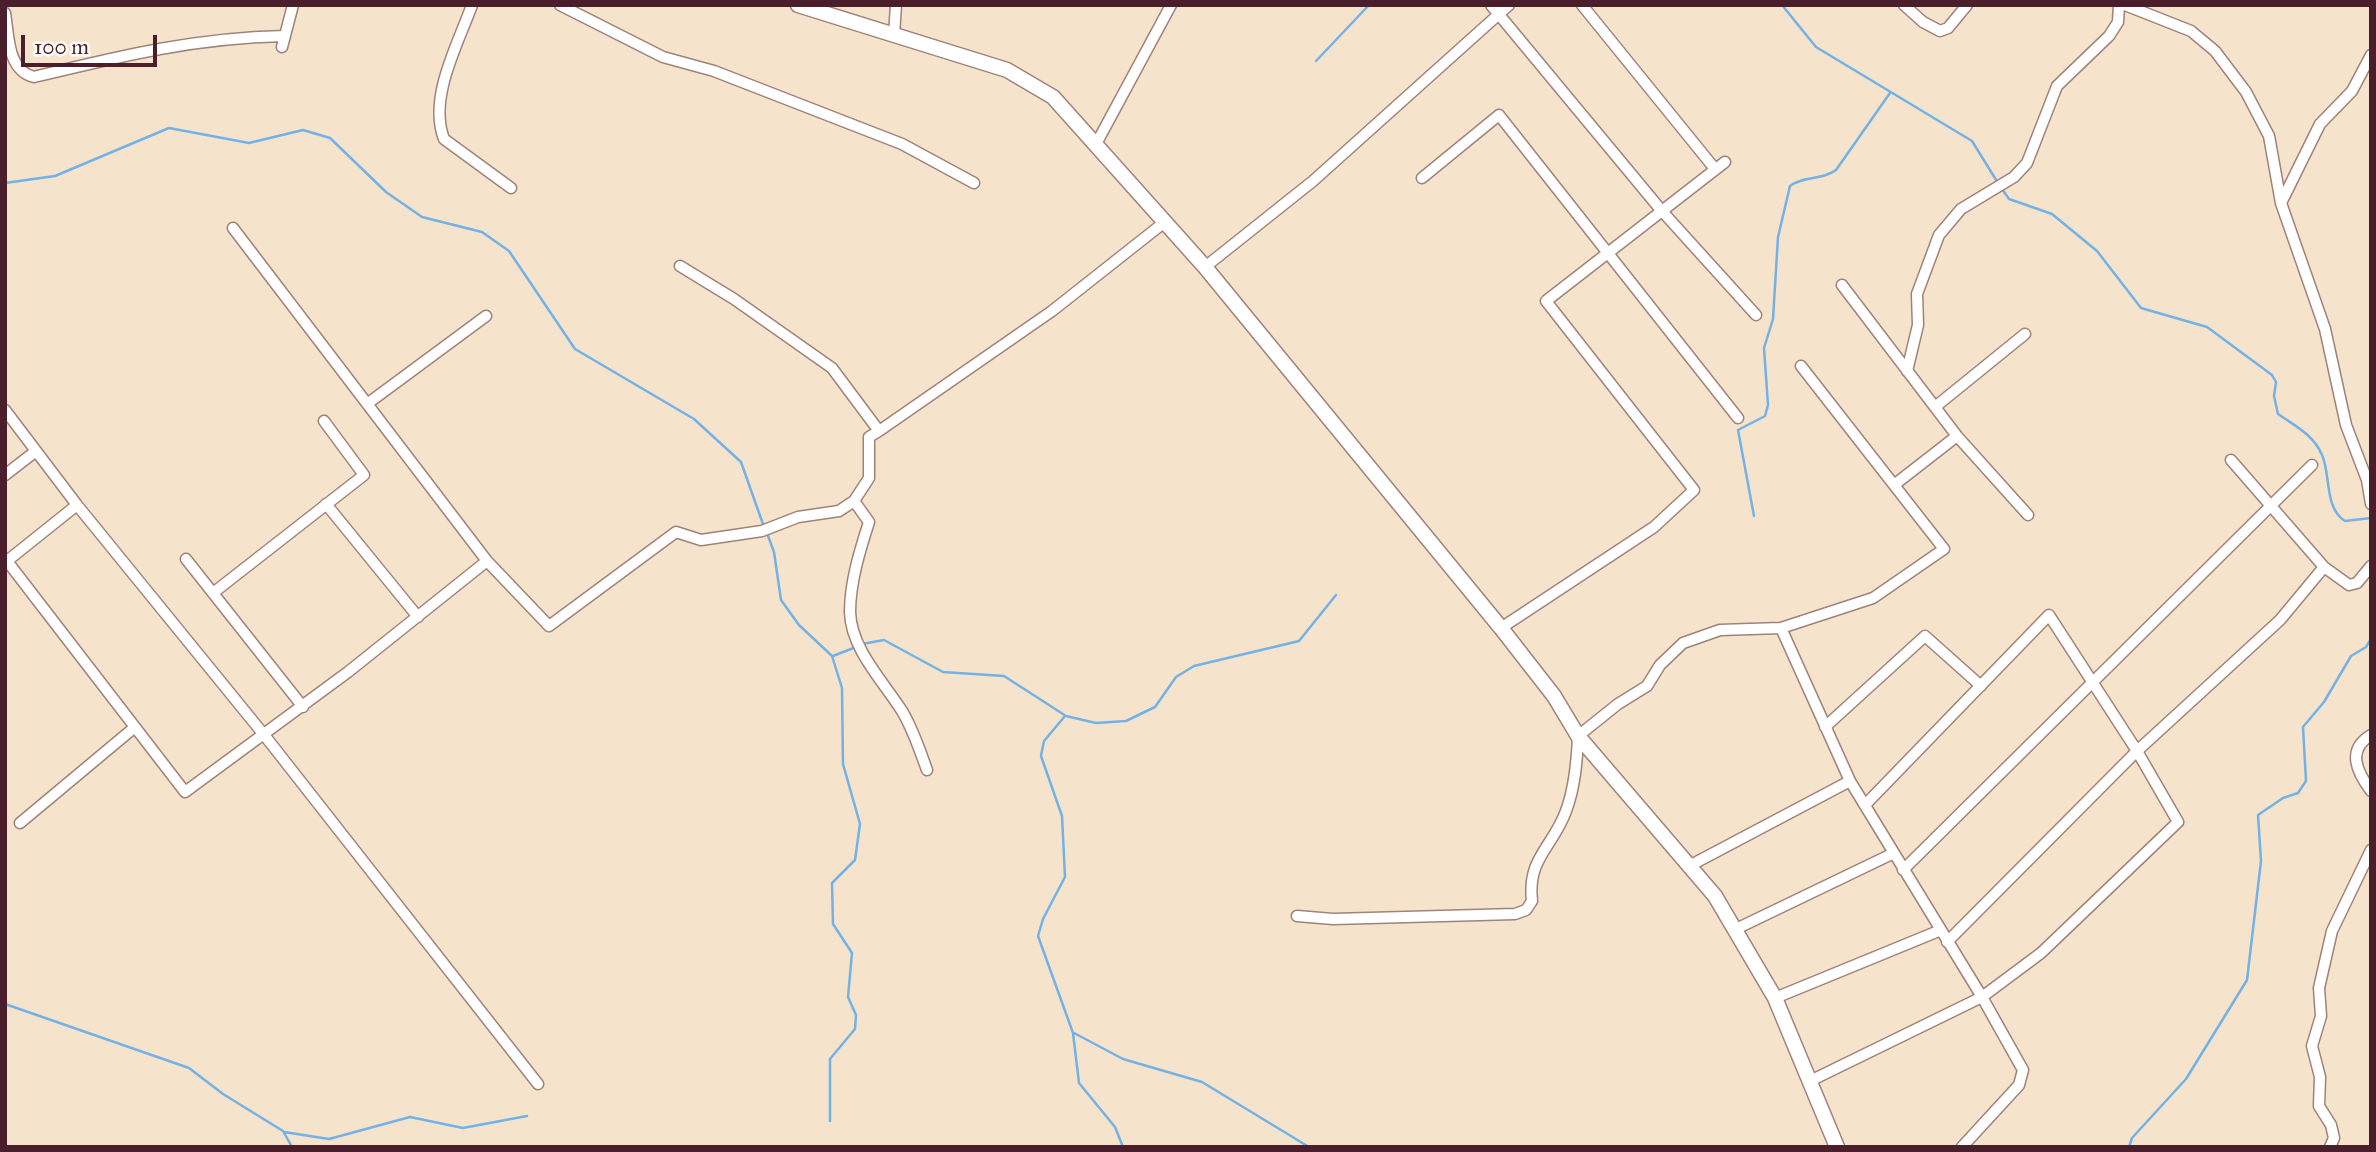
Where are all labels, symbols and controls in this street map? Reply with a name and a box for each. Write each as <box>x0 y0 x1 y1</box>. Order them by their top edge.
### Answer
scale bar <box>24 21 161 65</box>
text: 100 m <box>34 34 89 60</box>

